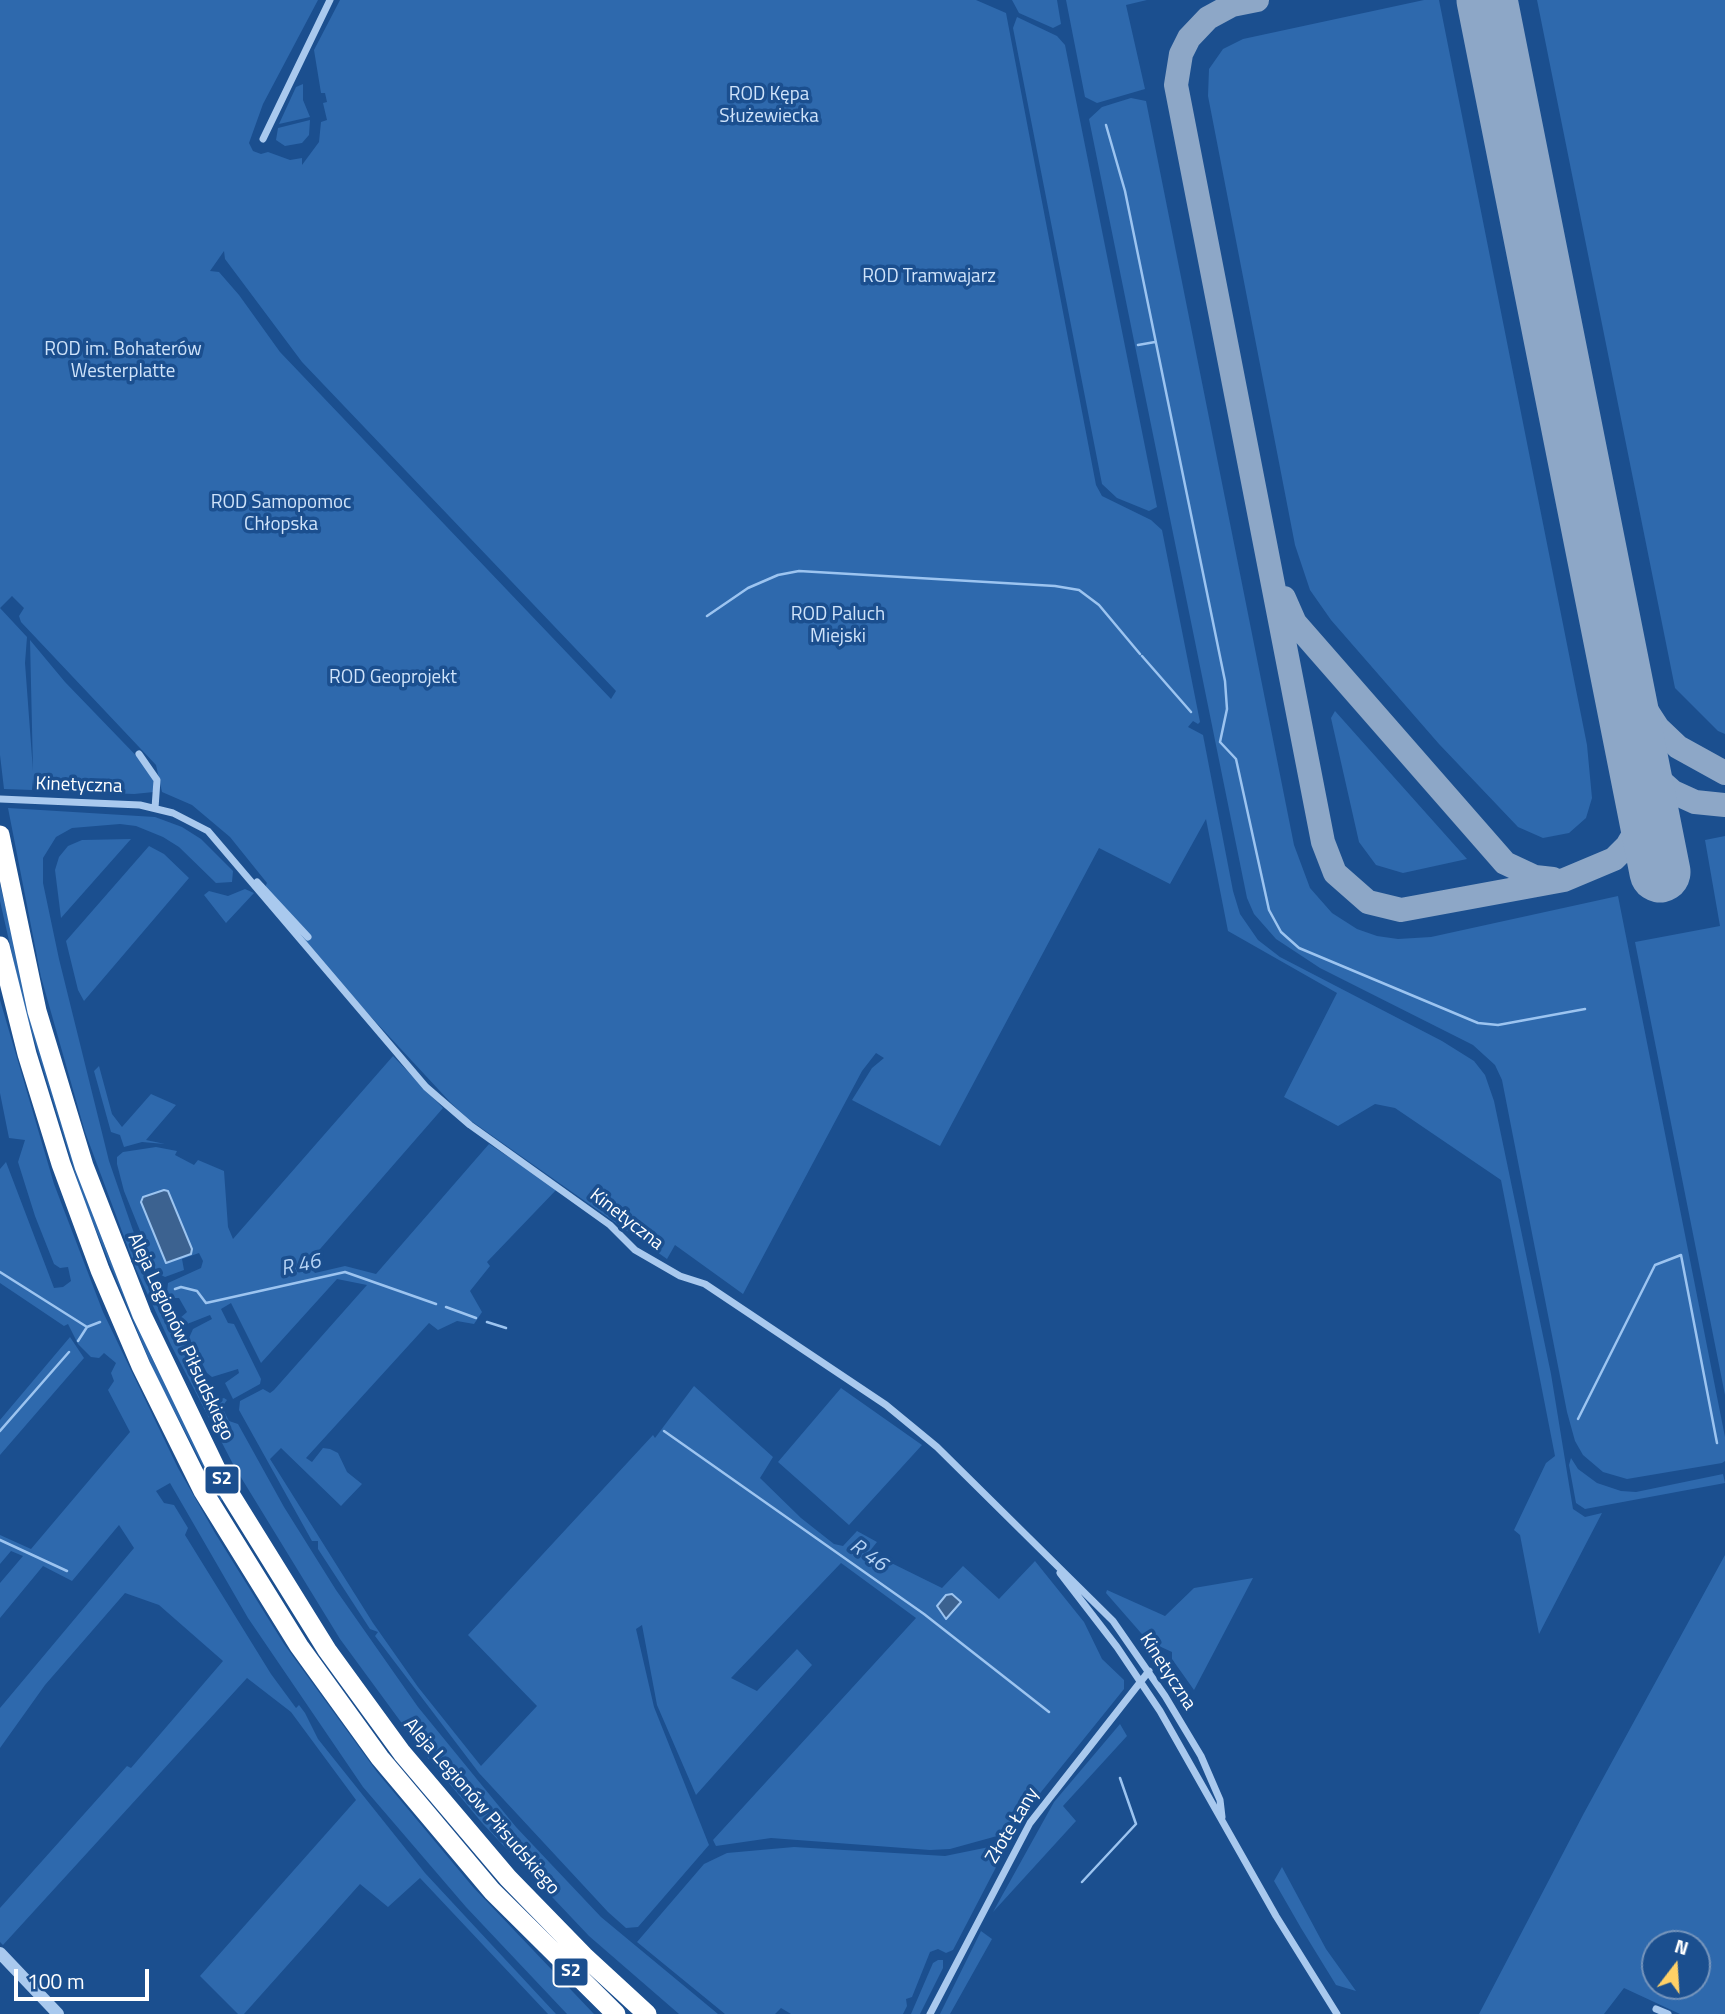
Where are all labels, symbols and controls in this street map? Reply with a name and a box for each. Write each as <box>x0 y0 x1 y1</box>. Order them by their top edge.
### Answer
park label: ROD Kępa Służewiecka <box>719 84 819 128</box>
park label: ROD Tramwajarz <box>862 266 996 288</box>
park label: ROD im. Bohaterów Westerplatte <box>44 339 202 383</box>
park label: ROD Samopomoc Chłopska <box>211 492 351 536</box>
park label: ROD Paluch Miejski <box>791 604 885 648</box>
park label: ROD Geoprojekt <box>329 667 457 689</box>
street label: Kinetyczna <box>35 773 123 799</box>
street label: Kinetyczna <box>585 1184 667 1256</box>
street label: Aleja Legionów Piłsudskiego <box>122 1230 238 1444</box>
water label: R 46 <box>279 1250 323 1282</box>
road number: S2 <box>204 1465 240 1494</box>
water label: R 46 <box>844 1534 892 1578</box>
street label: Kinetyczna <box>1134 1629 1200 1715</box>
street label: Aleja Legionów Piłsudskiego <box>398 1714 564 1900</box>
street label: Złote Łany <box>981 1784 1045 1868</box>
north arrow <box>1641 1930 1711 2000</box>
text: N <box>1671 1931 1692 1962</box>
scale bar <box>18 1954 152 1998</box>
road number: S2 <box>554 1958 588 1986</box>
text: 100 m <box>27 1965 84 1997</box>

